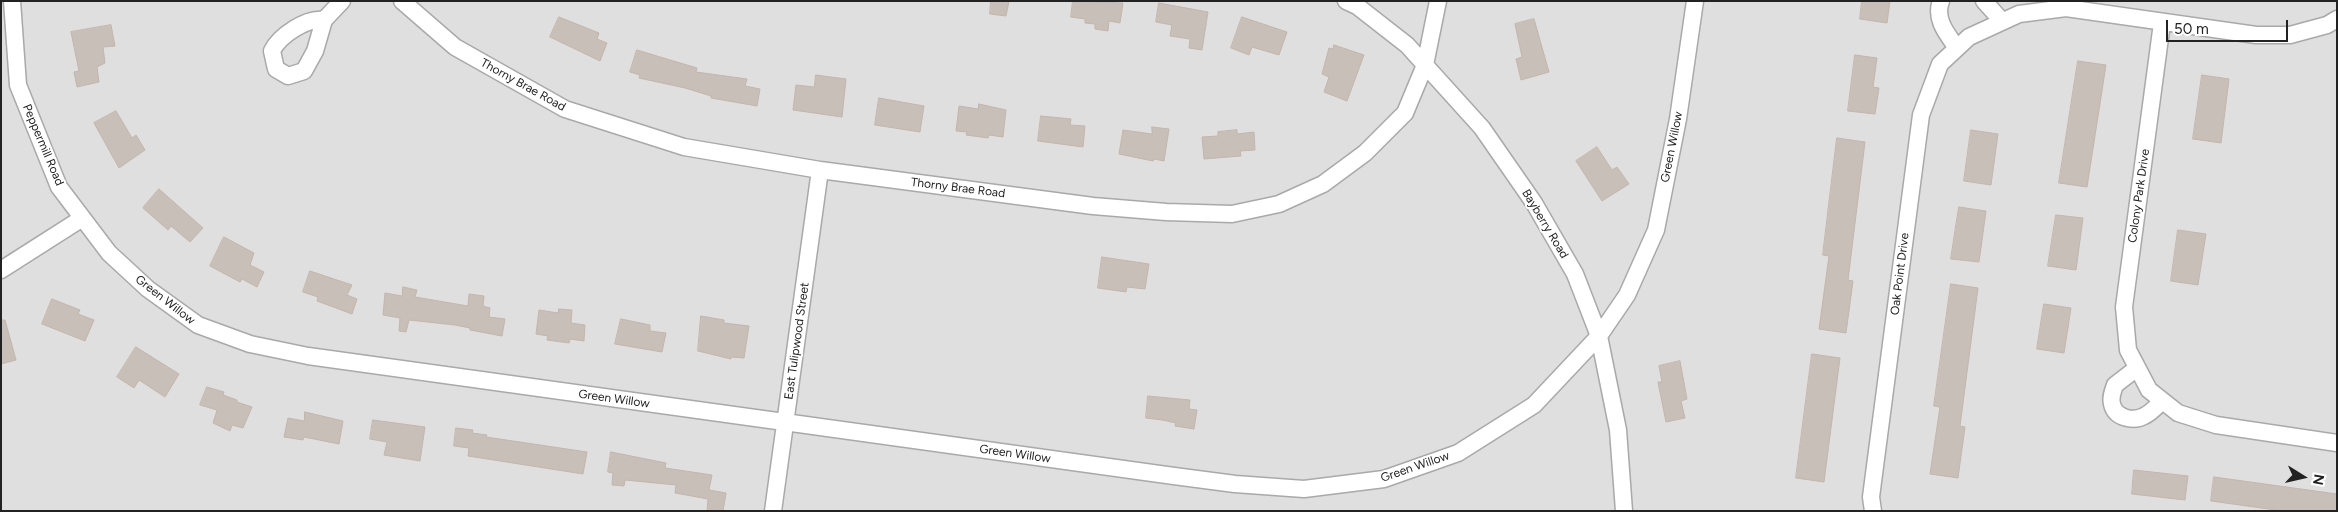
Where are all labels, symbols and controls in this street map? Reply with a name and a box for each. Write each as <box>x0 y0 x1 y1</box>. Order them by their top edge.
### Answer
scale bar <box>2168 10 2290 42</box>
text: 50 m <box>2174 20 2209 38</box>
street label: Thorny Brae Road <box>478 56 568 114</box>
street label: Peppermill Road <box>19 102 67 188</box>
street label: Green Willow <box>1658 110 1686 184</box>
street label: Colony Park Drive <box>2125 148 2153 244</box>
street label: Thorny Brae Road <box>910 175 1006 201</box>
street label: Bayberry Road <box>1519 187 1571 261</box>
street label: Oak Point Drive <box>1888 232 1912 316</box>
street label: Green Willow <box>132 272 198 328</box>
street label: East Tulipwood Street <box>782 281 812 401</box>
street label: Green Willow <box>577 387 651 411</box>
street label: Green Willow <box>978 442 1052 466</box>
street label: Green Willow <box>1379 449 1451 485</box>
north arrow <box>2278 452 2328 502</box>
text: N <box>2309 473 2328 486</box>

